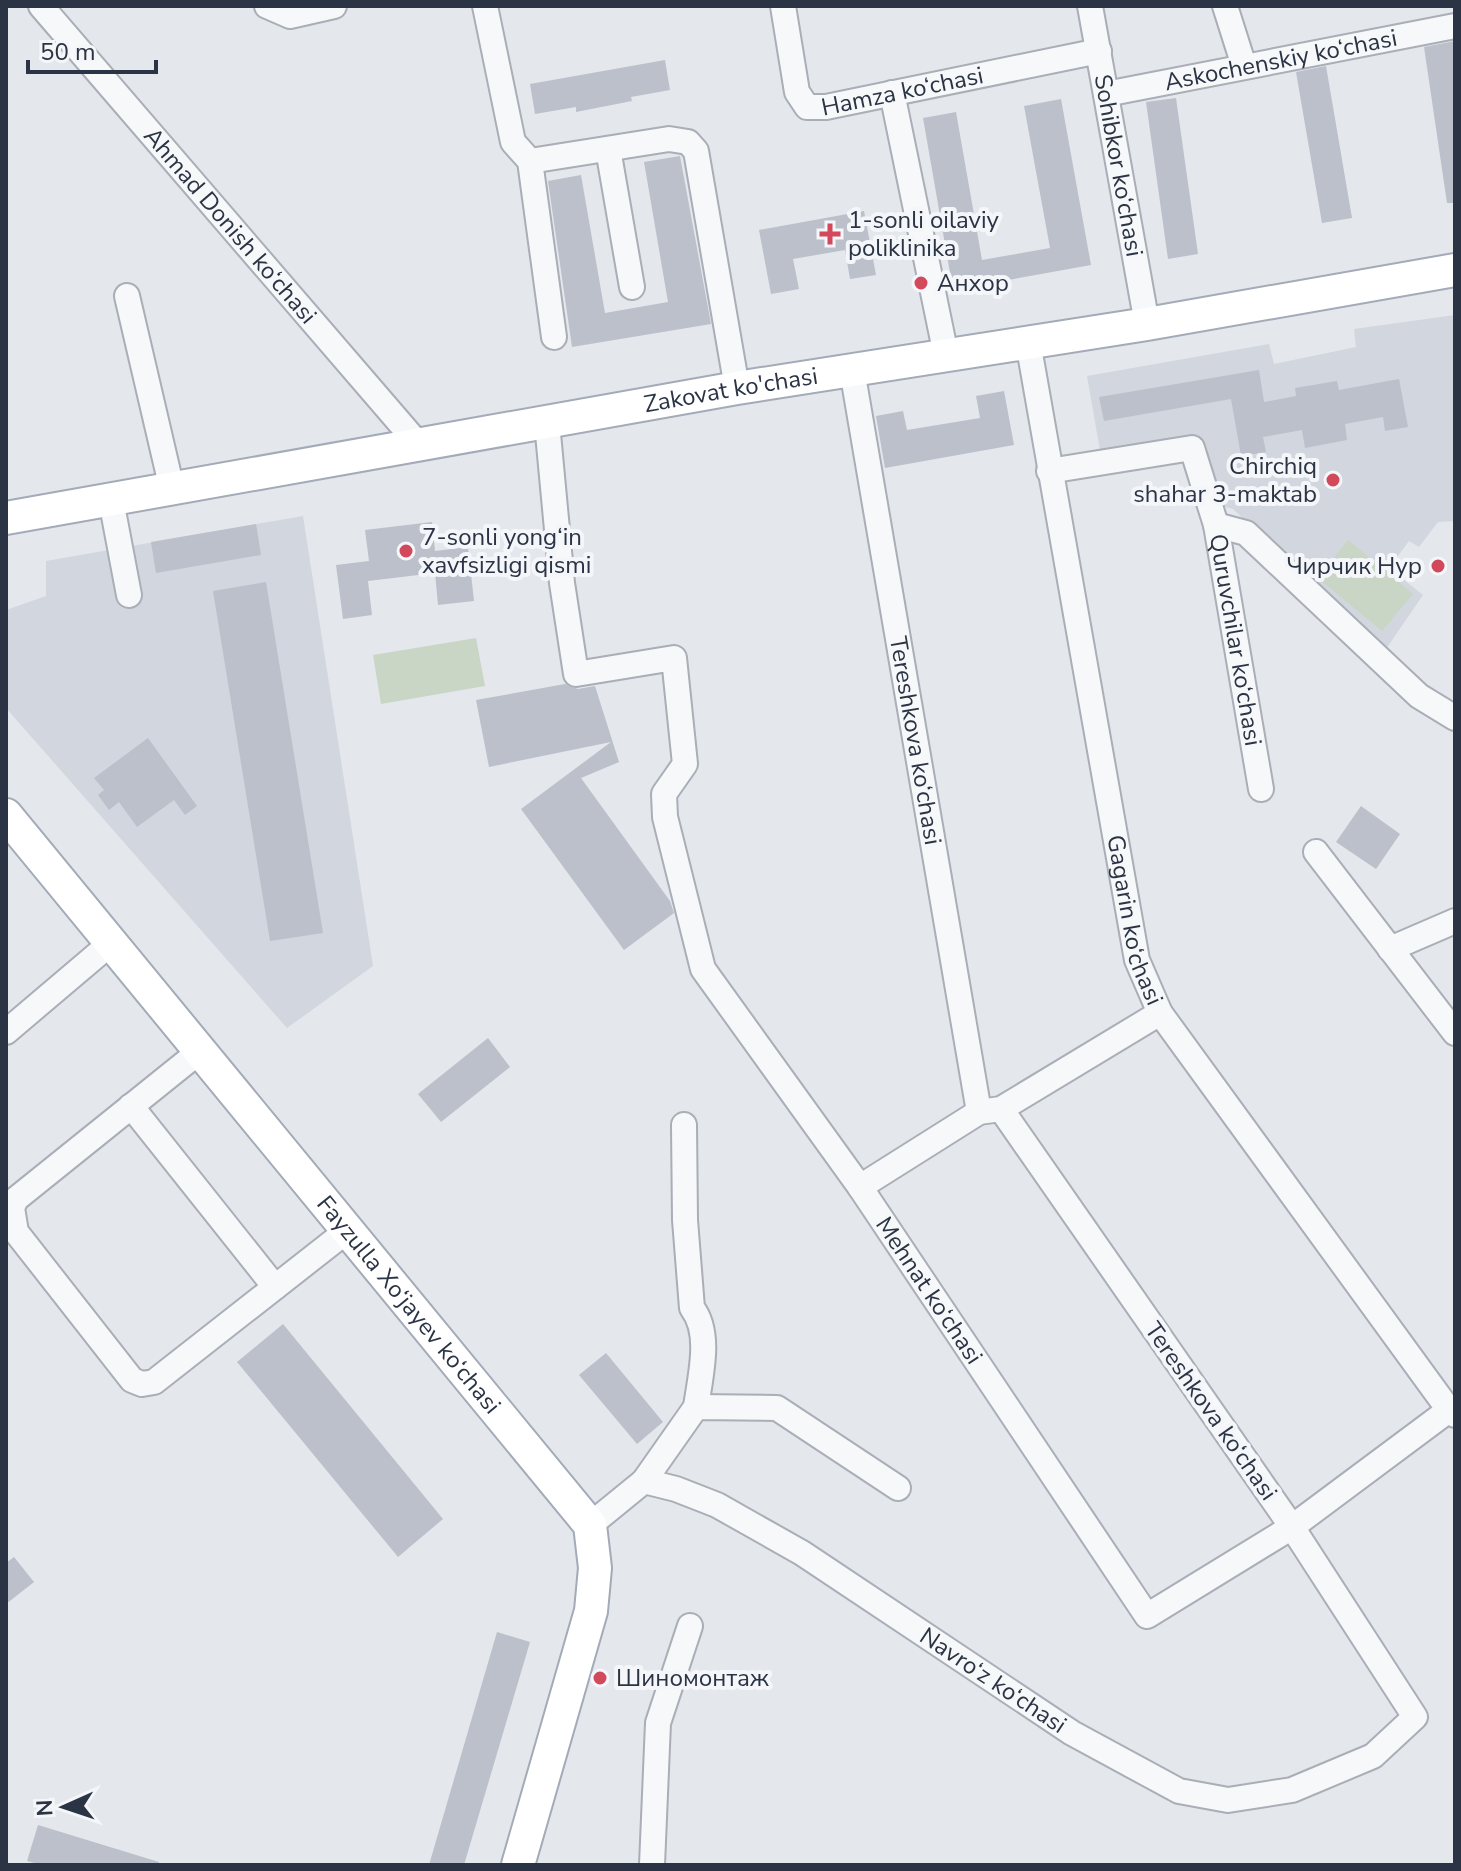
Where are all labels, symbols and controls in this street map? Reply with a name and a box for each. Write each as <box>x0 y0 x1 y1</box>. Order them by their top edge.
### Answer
street label: Askochenskiy ko‘chasi <box>1162 22 1400 98</box>
scale bar <box>28 24 156 74</box>
text: 50 m <box>40 36 96 68</box>
street label: Hamza ko‘chasi <box>818 59 986 124</box>
street label: Sohibkor ko‘chasi <box>1087 72 1151 259</box>
street label: Ahmad Donish ko‘chasi <box>137 121 324 331</box>
place label: 1-sonli oilaviy poliklinika <box>848 204 1000 264</box>
marker: 1-sonli oilaviy poliklinika <box>819 223 841 245</box>
place label: Анхор <box>937 267 1009 299</box>
marker: Анхор <box>912 274 930 292</box>
street label: Zakovat ko'chasi <box>641 360 820 420</box>
place label: Chirchiq shahar 3-maktab <box>1133 450 1317 510</box>
marker: Chirchiq shahar 3-maktab <box>1324 471 1342 489</box>
place label: 7-sonli yong‘in xavfsizligi qismi <box>422 521 591 581</box>
street label: Quruvchilar ko‘chasi <box>1202 531 1269 748</box>
marker: 7-sonli yong‘in xavfsizligi qismi <box>397 542 415 560</box>
place label: Чирчик Нур <box>1286 550 1422 582</box>
marker: Чирчик Нур <box>1429 557 1447 575</box>
street label: Tereshkova ko‘chasi <box>882 634 949 847</box>
street label: Gagarin ko‘chasi <box>1099 832 1171 1010</box>
street label: Fayzulla Xo‘jayev ko‘chasi <box>309 1189 508 1420</box>
street label: Mehnat ko‘chasi <box>868 1210 990 1370</box>
street label: Tereshkova ko‘chasi <box>1137 1315 1285 1507</box>
street label: Navro‘z ko‘chasi <box>914 1620 1073 1741</box>
place label: Шиномонтаж <box>616 1662 769 1694</box>
marker: Шиномонтаж <box>591 1669 609 1687</box>
north arrow <box>24 1767 104 1847</box>
text: N <box>30 1799 60 1817</box>

